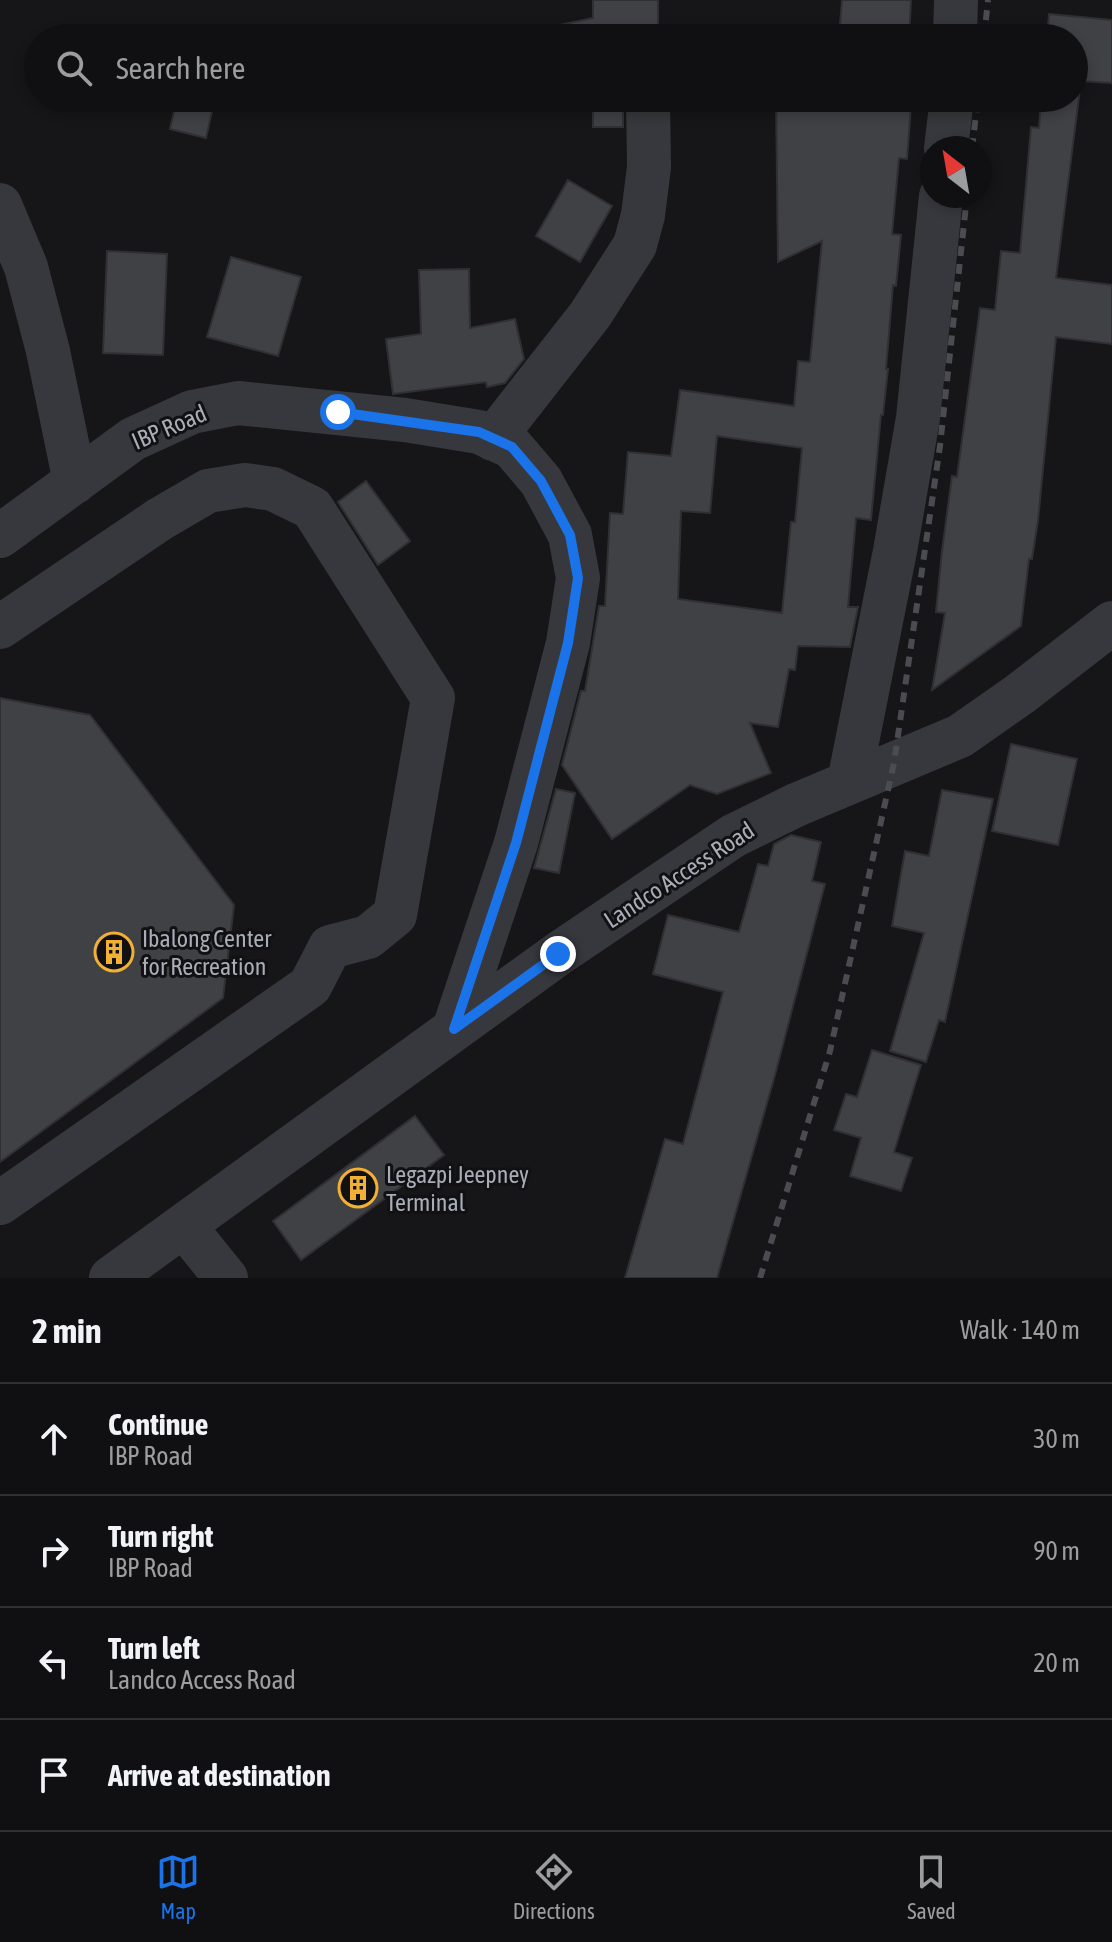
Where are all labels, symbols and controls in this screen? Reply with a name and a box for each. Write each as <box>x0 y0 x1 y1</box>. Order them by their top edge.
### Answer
search box <box>24 24 1088 112</box>
icon: search <box>52 46 96 90</box>
text: Search here <box>116 51 245 85</box>
north arrow <box>920 136 992 208</box>
route start <box>320 394 356 430</box>
street label: IBP Road <box>128 399 210 455</box>
street label: Landco Access Road <box>599 816 759 934</box>
place label: Ibalong Center for Recreation <box>142 925 272 980</box>
building icon: Ibalong Center for Recreation <box>93 931 135 973</box>
route end <box>540 936 576 972</box>
place label: Legazpi Jeepney Terminal <box>386 1161 529 1216</box>
building icon: Legazpi Jeepney Terminal <box>337 1167 379 1209</box>
text: 2 min <box>32 1311 101 1350</box>
text: Walk · 140 m <box>960 1315 1080 1345</box>
text: Continue <box>108 1407 208 1441</box>
icon: ahead <box>32 1417 76 1461</box>
text: 30 m <box>1033 1424 1080 1454</box>
text: IBP Road <box>108 1441 193 1471</box>
text: Turn right <box>108 1519 214 1553</box>
icon: right <box>32 1529 76 1573</box>
text: 90 m <box>1033 1536 1080 1566</box>
text: IBP Road <box>108 1553 193 1583</box>
text: Turn left <box>108 1631 200 1665</box>
icon: left <box>32 1641 76 1685</box>
text: 20 m <box>1033 1648 1080 1678</box>
text: Landco Access Road <box>108 1665 296 1695</box>
icon: arrive <box>32 1753 76 1797</box>
text: Arrive at destination <box>108 1758 330 1792</box>
tab: Map <box>156 1850 200 1924</box>
tab: Directions <box>513 1850 595 1924</box>
tab: Saved <box>907 1850 956 1924</box>

